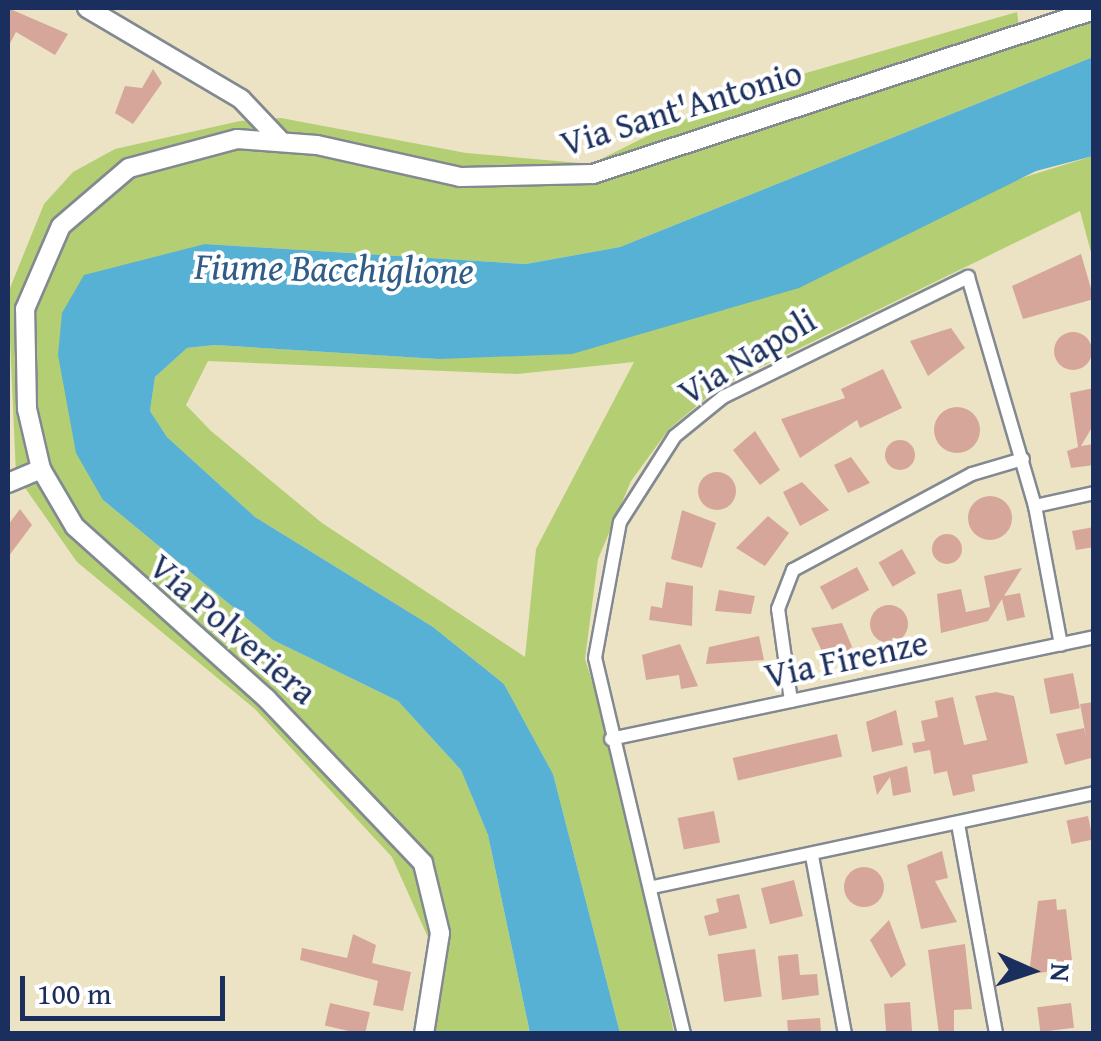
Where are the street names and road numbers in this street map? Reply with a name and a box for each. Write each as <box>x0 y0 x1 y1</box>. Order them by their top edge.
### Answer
street label: Via Sant'Antonio <box>555 51 807 165</box>
street label: Via Napoli <box>671 299 823 413</box>
street label: Via Polveriera <box>141 545 325 713</box>
street label: Via Firenze <box>761 621 931 697</box>

